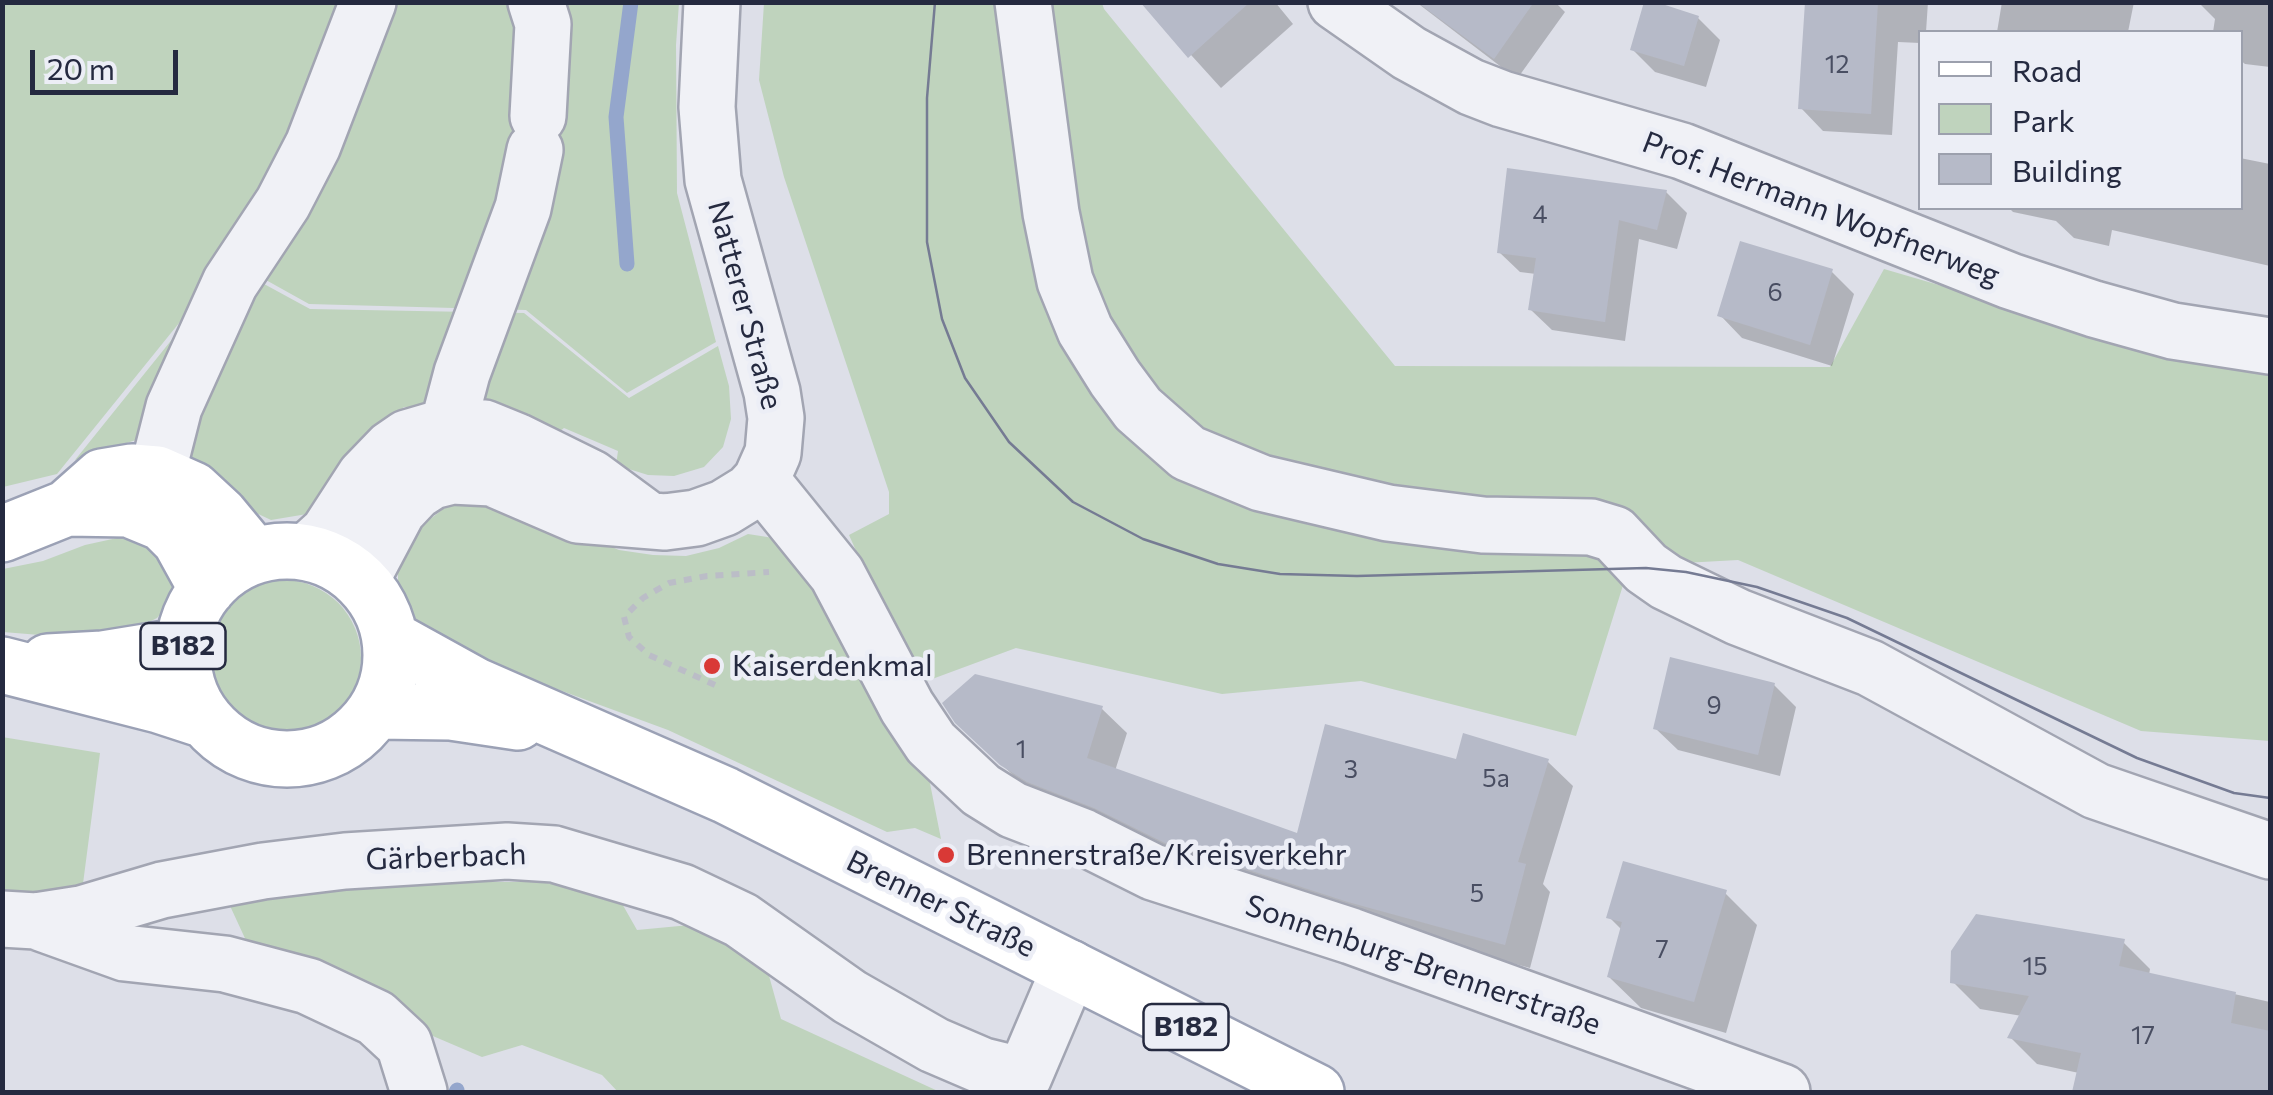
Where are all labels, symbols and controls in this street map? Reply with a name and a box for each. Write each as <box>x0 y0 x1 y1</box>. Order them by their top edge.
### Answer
scale bar <box>35 30 182 92</box>
legend <box>1918 30 2243 210</box>
text: 20 m <box>47 49 115 86</box>
house number: 12 <box>1825 50 1849 80</box>
text: Road <box>2012 51 2082 88</box>
text: Park <box>2012 101 2075 138</box>
street label: Prof. Hermann Wopfnerweg <box>1637 124 2005 294</box>
text: Building <box>2012 151 2122 188</box>
street label: Natterer Straße <box>700 197 790 413</box>
house number: 4 <box>1533 200 1547 230</box>
house number: 6 <box>1767 278 1783 308</box>
road number: B182 <box>140 623 226 669</box>
place label: Kaiserdenkmal <box>732 648 933 684</box>
marker: Kaiserdenkmal <box>701 655 723 677</box>
house number: 9 <box>1706 691 1722 721</box>
house number: 1 <box>1016 735 1026 765</box>
house number: 3 <box>1344 755 1358 785</box>
house number: 5a <box>1482 764 1510 794</box>
street label: Gärberbach <box>365 836 527 878</box>
place label: Brennerstraße/Kreisverkehr <box>966 837 1347 873</box>
street label: Brenner Straße <box>841 843 1041 965</box>
marker: Brennerstraße/Kreisverkehr <box>935 844 957 866</box>
house number: 5 <box>1470 879 1484 909</box>
street label: Sonnenburg-Brennerstraße <box>1241 887 1605 1043</box>
house number: 7 <box>1655 935 1669 965</box>
house number: 15 <box>2022 952 2048 982</box>
road number: B182 <box>1144 1004 1228 1050</box>
house number: 17 <box>2131 1021 2155 1051</box>

